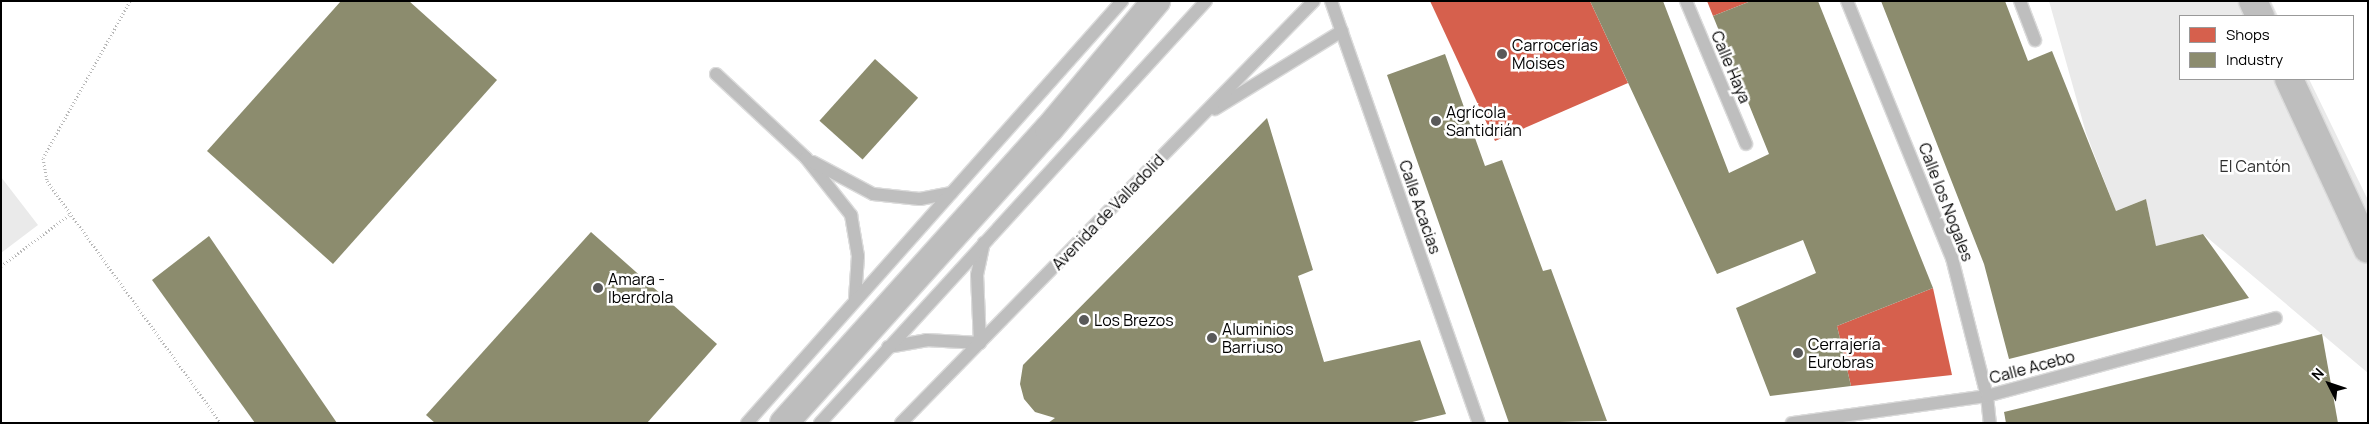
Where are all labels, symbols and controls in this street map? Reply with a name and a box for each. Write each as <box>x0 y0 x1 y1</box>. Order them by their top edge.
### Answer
legend <box>2179 15 2354 80</box>
text: Shops <box>2226 24 2270 45</box>
street label: Calle Haya <box>1707 28 1755 106</box>
place label: Carrocerías Moises <box>1512 35 1598 73</box>
marker: Carrocerías Moises <box>1496 48 1508 60</box>
text: Industry <box>2226 49 2283 70</box>
place label: Agrícola Santidrián <box>1446 102 1522 140</box>
marker: Agrícola Santidrián <box>1430 115 1442 127</box>
street label: Calle los Nogales <box>1915 140 1977 264</box>
street label: Avenida de Valladolid <box>1048 150 1168 274</box>
park label: El Cantón <box>2220 156 2290 176</box>
street label: Calle Acacias <box>1395 158 1445 256</box>
place label: Amara - Iberdrola <box>608 269 673 307</box>
marker: Amara - Iberdrola <box>592 282 604 294</box>
place label: Los Brezos <box>1094 310 1174 330</box>
marker: Los Brezos <box>1078 314 1090 326</box>
place label: Aluminios Barriuso <box>1222 319 1294 357</box>
marker: Aluminios Barriuso <box>1206 332 1218 344</box>
place label: Cerrajería Eurobras <box>1808 334 1881 372</box>
street label: Calle Acebo <box>1987 346 2077 388</box>
marker: Cerrajería Eurobras <box>1792 347 1804 359</box>
north arrow <box>2304 359 2354 409</box>
text: N <box>2307 364 2328 384</box>

